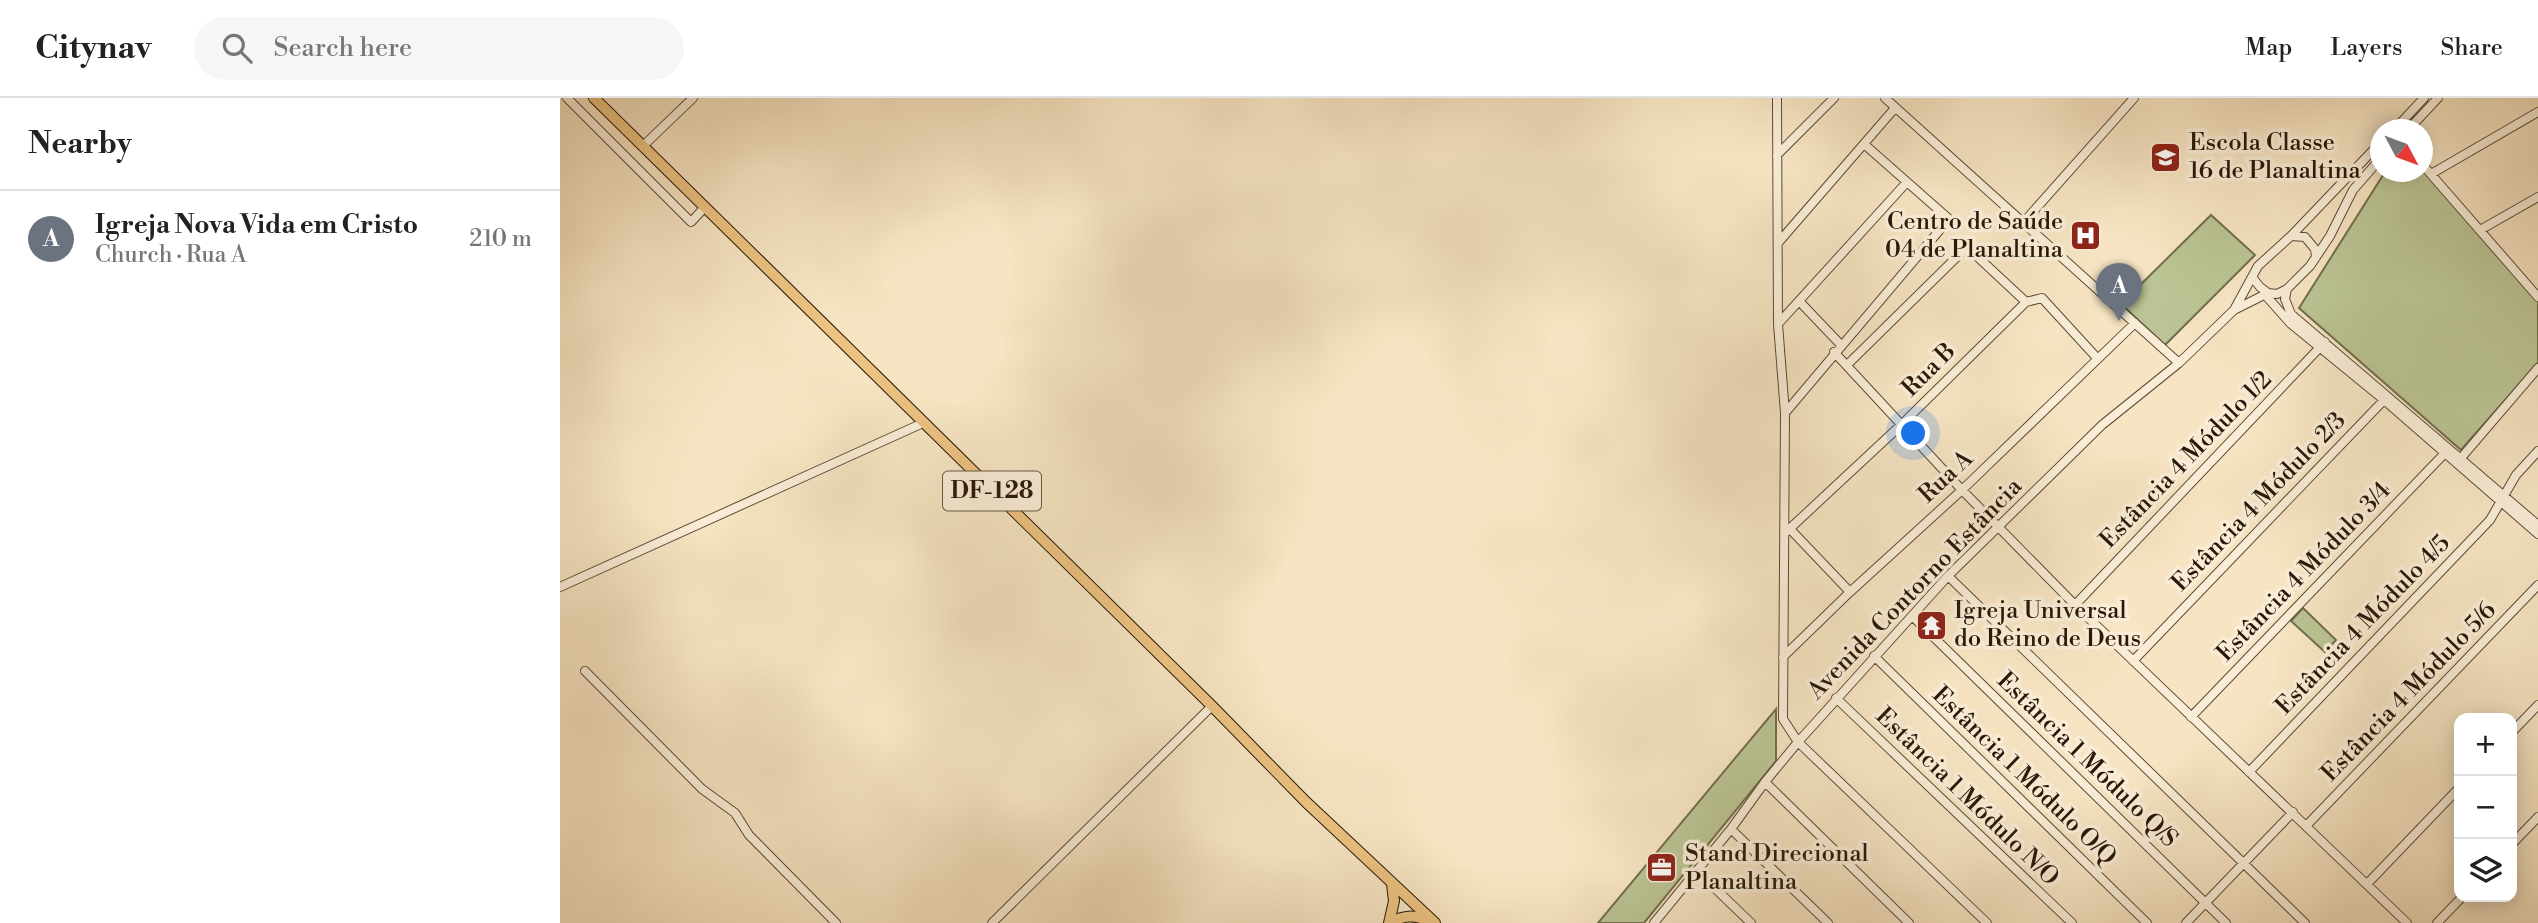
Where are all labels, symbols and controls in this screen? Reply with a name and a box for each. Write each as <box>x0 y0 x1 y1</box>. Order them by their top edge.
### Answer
search box <box>194 17 684 80</box>
text: Citynav <box>35 28 152 69</box>
icon: search <box>218 29 256 67</box>
text: Search here <box>274 32 412 64</box>
text: Map <box>2245 33 2292 63</box>
text: Layers <box>2330 33 2402 63</box>
text: Share <box>2440 33 2503 63</box>
north arrow <box>2370 119 2433 182</box>
text: Nearby <box>28 125 132 163</box>
place label: Escola Classe 16 de Planaltina <box>2189 128 2362 186</box>
school or university icon: Escola Classe 16 de Planaltina <box>2149 140 2183 174</box>
place label: Centro de Saúde 04 de Planaltina <box>1885 207 2064 265</box>
text: Igreja Nova Vida em Cristo <box>95 209 418 241</box>
hospital icon: Centro de Saúde 04 de Planaltina <box>2069 219 2103 253</box>
text: A <box>43 225 59 253</box>
text: 210 m <box>469 225 532 253</box>
text: Church · Rua A <box>95 241 247 269</box>
pin: A <box>2096 263 2142 321</box>
street label: Rua B <box>1896 337 1962 403</box>
street label: Estância 4 Módulo 1/2 <box>2094 365 2278 555</box>
street label: Estância 4 Módulo 2/3 <box>2166 406 2352 598</box>
your location <box>1896 416 1930 450</box>
street label: Rua A <box>1912 444 1980 510</box>
street label: Avenida Contorno Estância <box>1801 471 2029 707</box>
road number: DF-128 <box>943 472 1041 510</box>
street label: Estância 4 Módulo 3/4 <box>2210 476 2398 668</box>
street label: Estância 4 Módulo 4/5 <box>2269 529 2457 721</box>
place label: Igreja Universal do Reino de Deus <box>1954 596 2141 654</box>
street label: Estância 4 Módulo 5/6 <box>2315 596 2503 788</box>
temple icon: Igreja Universal do Reino de Deus <box>1914 608 1948 642</box>
street label: Estância 1 Módulo Q/S <box>1990 666 2184 854</box>
street label: Estância 1 Módulo O/Q <box>1926 680 2122 872</box>
street label: Estância 1 Módulo N/O <box>1869 702 2065 892</box>
map controls <box>2454 713 2517 902</box>
button: + <box>2454 713 2517 776</box>
button: − <box>2454 776 2517 839</box>
place label: Stand Direcional Planaltina <box>1685 839 1869 897</box>
button: layers <box>2454 839 2517 902</box>
office icon: Stand Direcional Planaltina <box>1645 851 1679 885</box>

